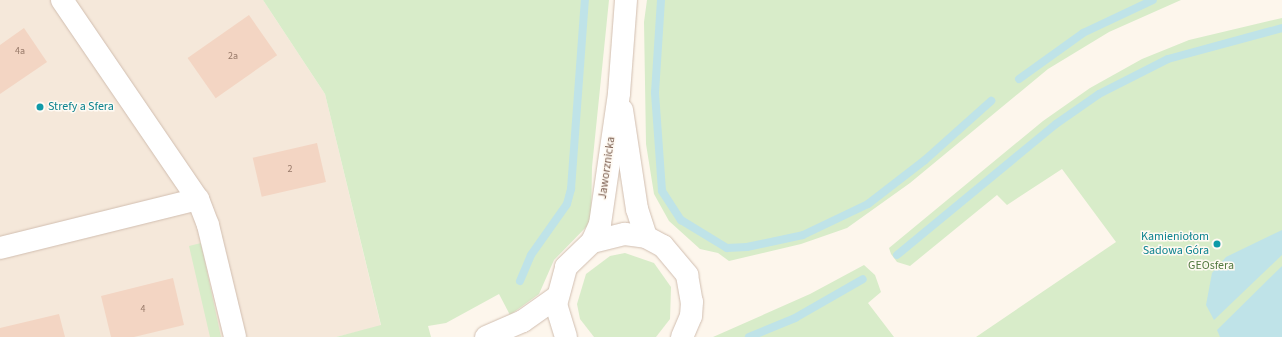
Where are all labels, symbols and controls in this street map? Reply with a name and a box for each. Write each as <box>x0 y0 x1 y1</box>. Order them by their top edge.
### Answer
house number: 4a <box>15 46 25 58</box>
house number: 2a <box>228 51 238 63</box>
place label: Strefy a Sfera <box>48 100 114 114</box>
marker: Strefy a Sfera <box>35 102 45 112</box>
street label: Jaworznicka <box>595 136 619 200</box>
house number: 2 <box>288 164 292 176</box>
place label: Kamieniołom Sadowa Góra <box>1141 230 1209 258</box>
marker: Kamieniołom Sadowa Góra <box>1212 239 1222 249</box>
park label: GEOsfera <box>1188 259 1234 273</box>
house number: 4 <box>141 304 145 316</box>

